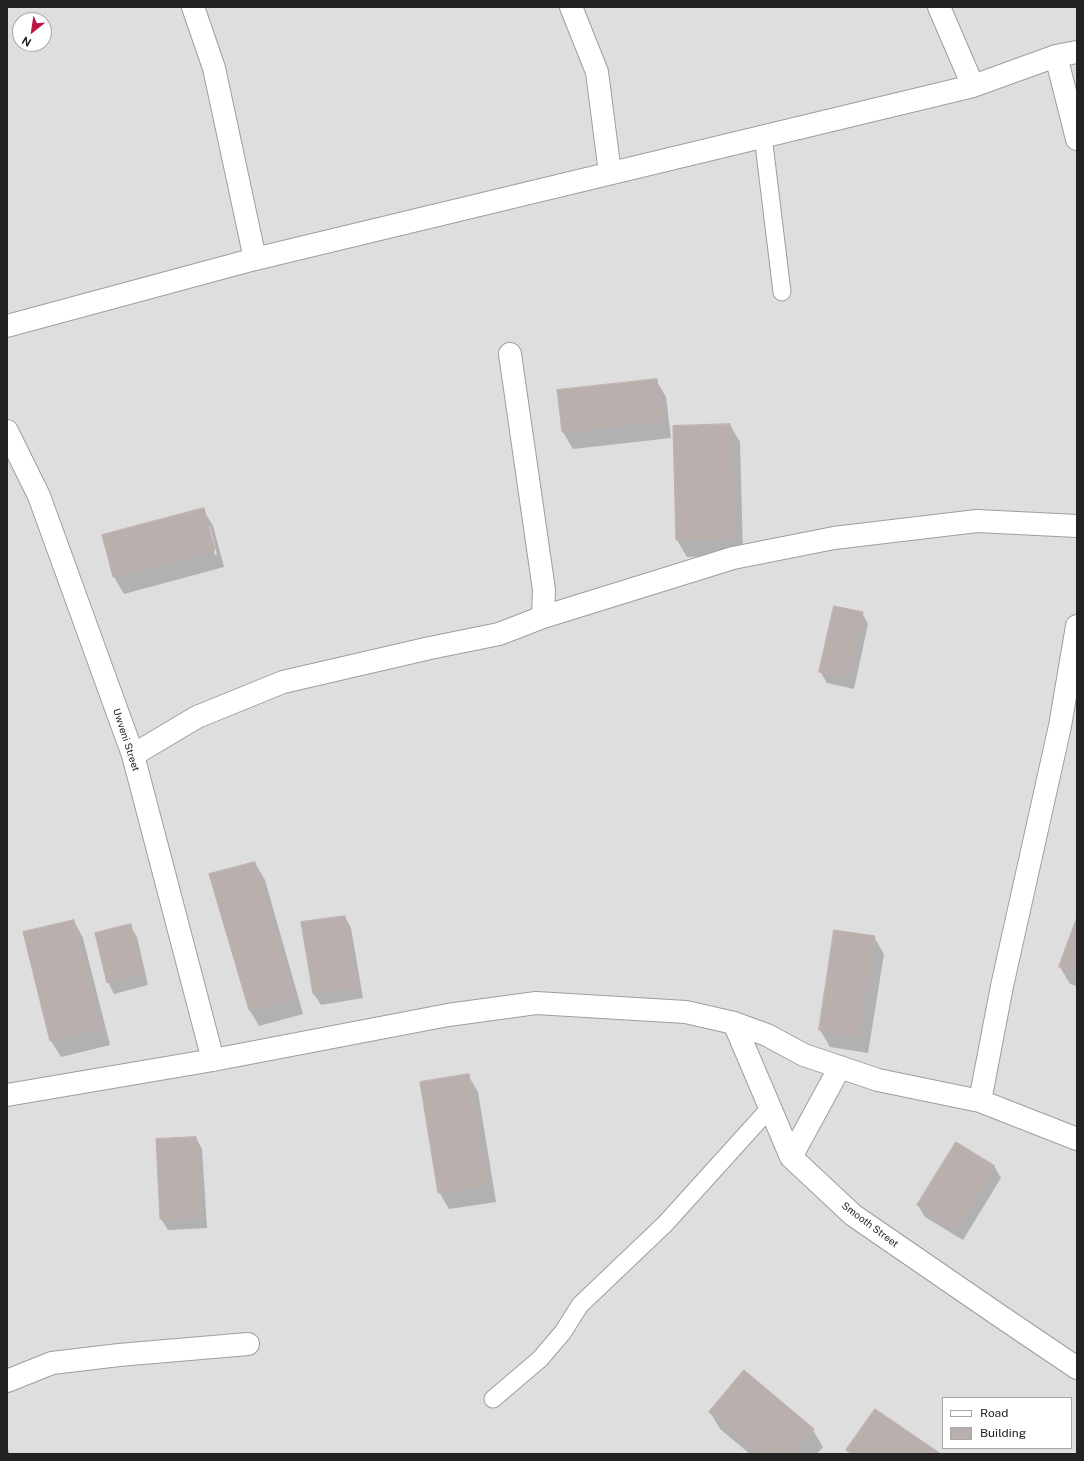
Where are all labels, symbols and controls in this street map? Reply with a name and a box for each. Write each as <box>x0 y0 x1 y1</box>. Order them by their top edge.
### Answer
north arrow <box>12 12 52 52</box>
text: N <box>20 34 33 49</box>
street label: Uwveni Street <box>110 707 142 773</box>
street label: Smooth Street <box>839 1200 901 1250</box>
legend <box>942 1397 1072 1449</box>
text: Road <box>980 1406 1008 1420</box>
text: Building <box>980 1426 1026 1440</box>

